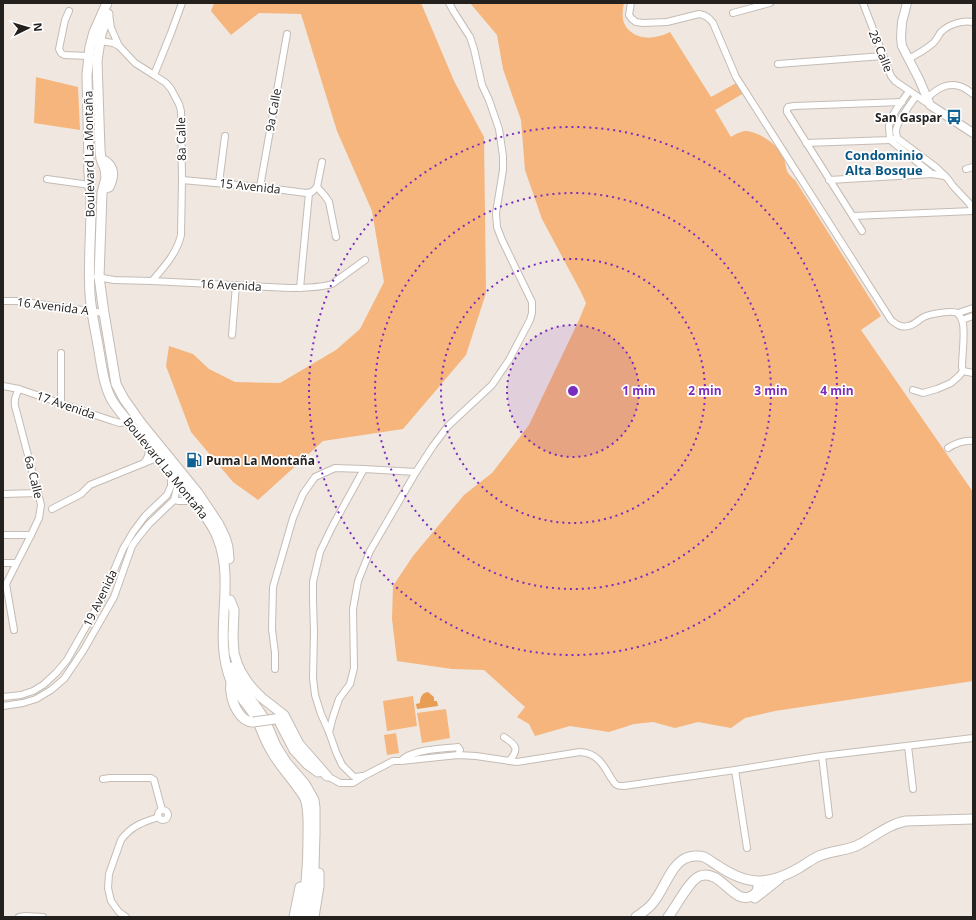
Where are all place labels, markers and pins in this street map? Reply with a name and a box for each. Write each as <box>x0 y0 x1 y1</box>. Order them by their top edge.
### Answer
bus stop icon: San Gaspar <box>945 108 963 126</box>
place label: San Gaspar <box>875 109 943 126</box>
centre of rings <box>566 384 580 398</box>
fuel station icon: Puma La Montaña <box>185 451 203 469</box>
place label: Puma La Montaña <box>206 452 315 469</box>

